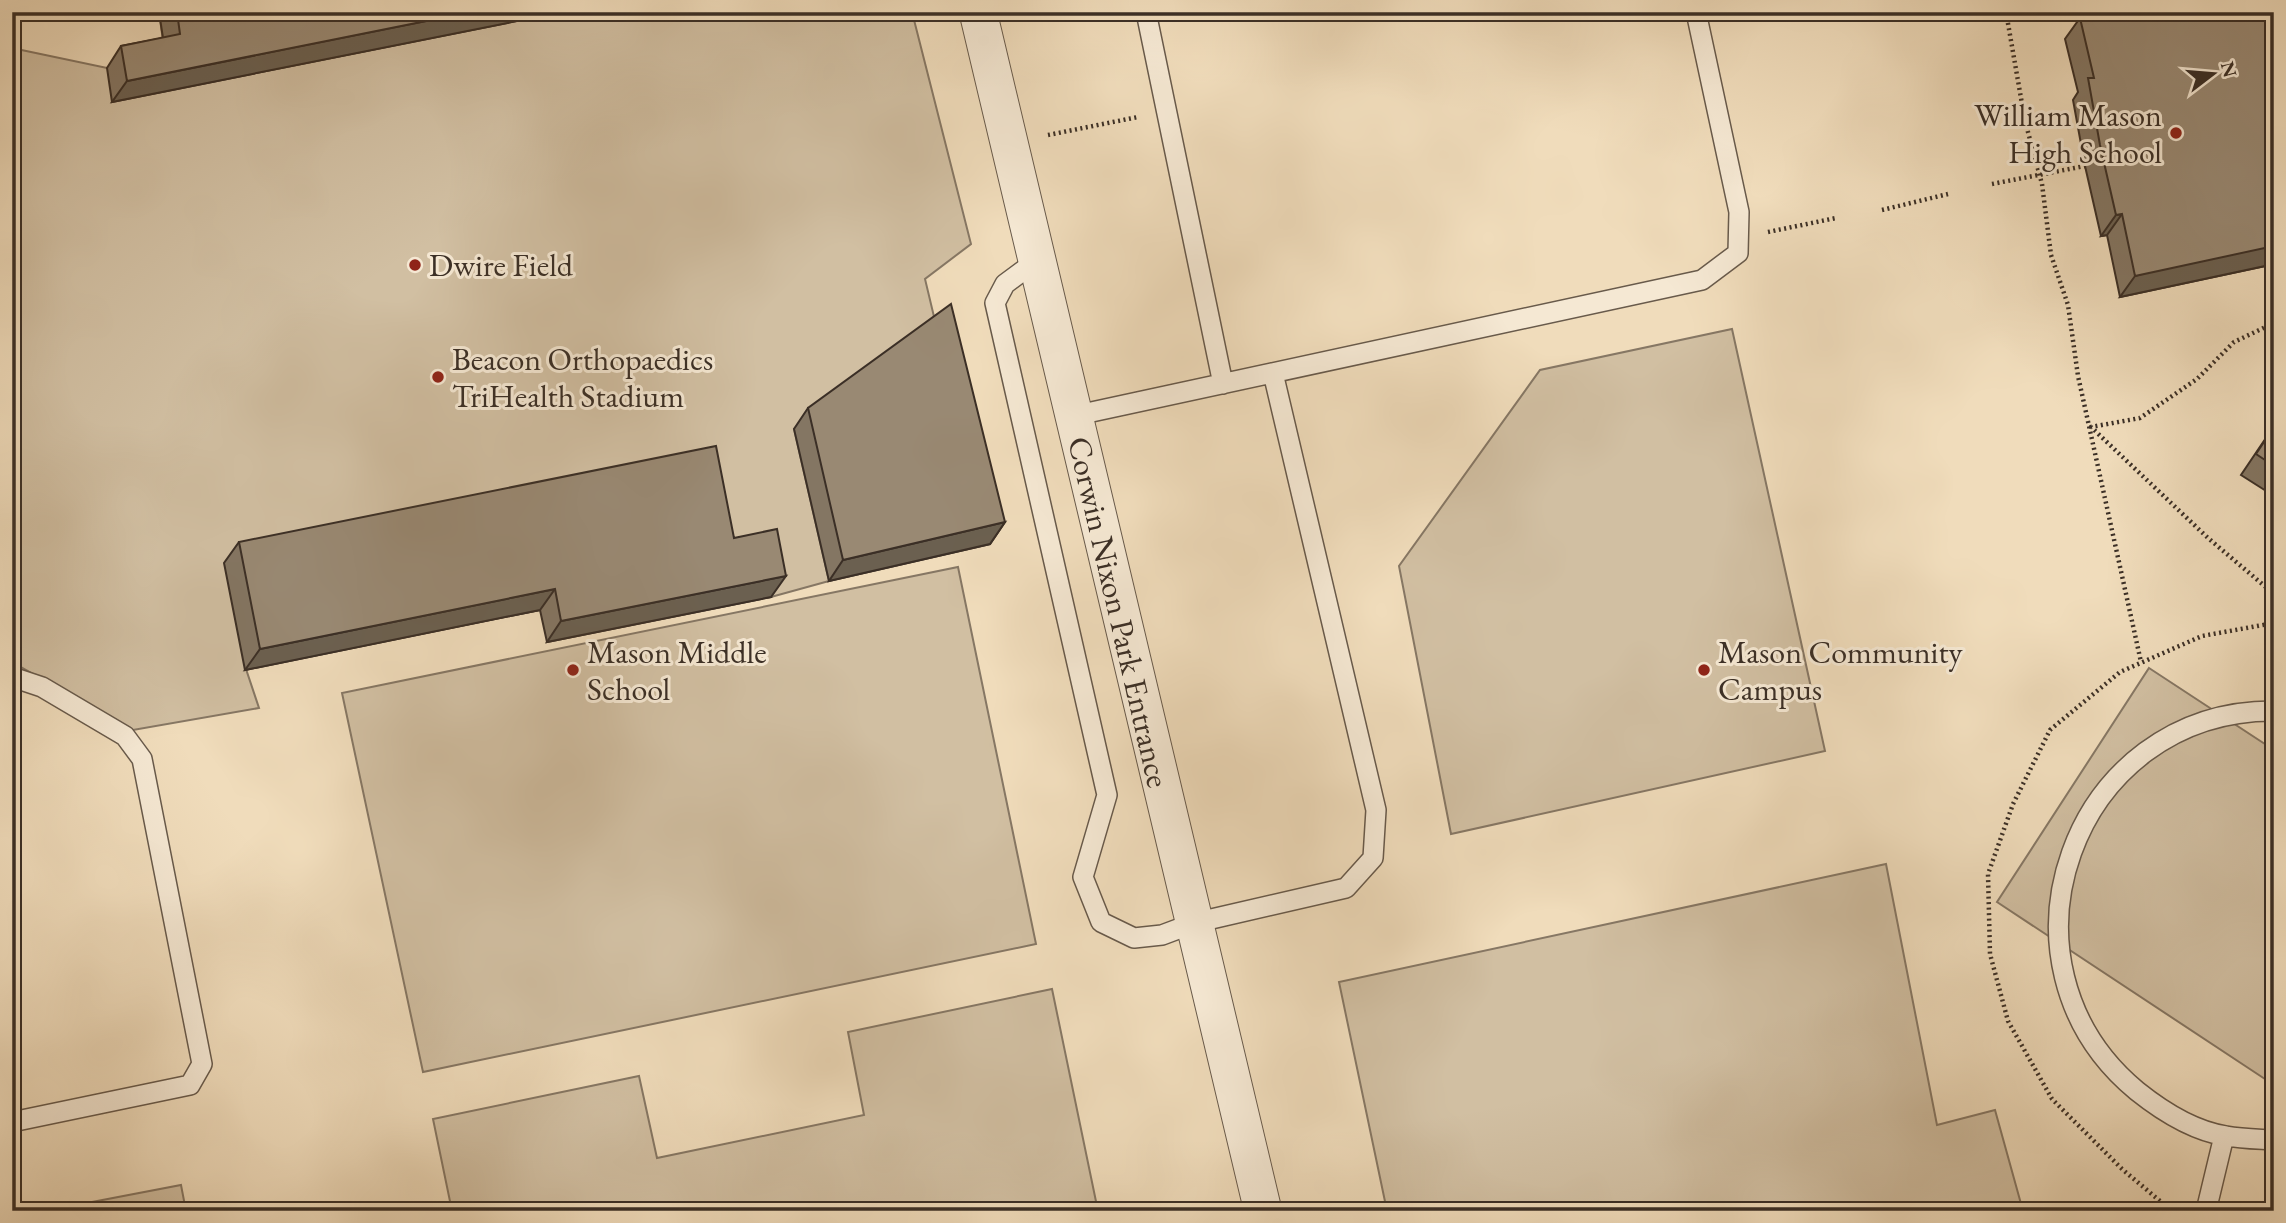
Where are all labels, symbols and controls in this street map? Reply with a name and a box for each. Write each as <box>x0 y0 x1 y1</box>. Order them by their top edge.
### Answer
north arrow <box>2178 38 2248 108</box>
text: N <box>2215 59 2243 81</box>
place label: William Mason High School <box>1974 94 2162 173</box>
marker: William Mason High School <box>2168 125 2184 141</box>
place label: Dwire Field <box>429 244 574 286</box>
marker: Dwire Field <box>407 257 423 273</box>
place label: Beacon Orthopaedics TriHealth Stadium <box>452 338 713 417</box>
marker: Beacon Orthopaedics TriHealth Stadium <box>430 369 446 385</box>
street label: Corwin Nixon Park Entrance <box>1058 433 1180 791</box>
place label: Mason Middle School <box>587 631 767 710</box>
place label: Mason Community Campus <box>1718 631 1963 710</box>
marker: Mason Middle School <box>565 662 581 678</box>
marker: Mason Community Campus <box>1696 662 1712 678</box>

